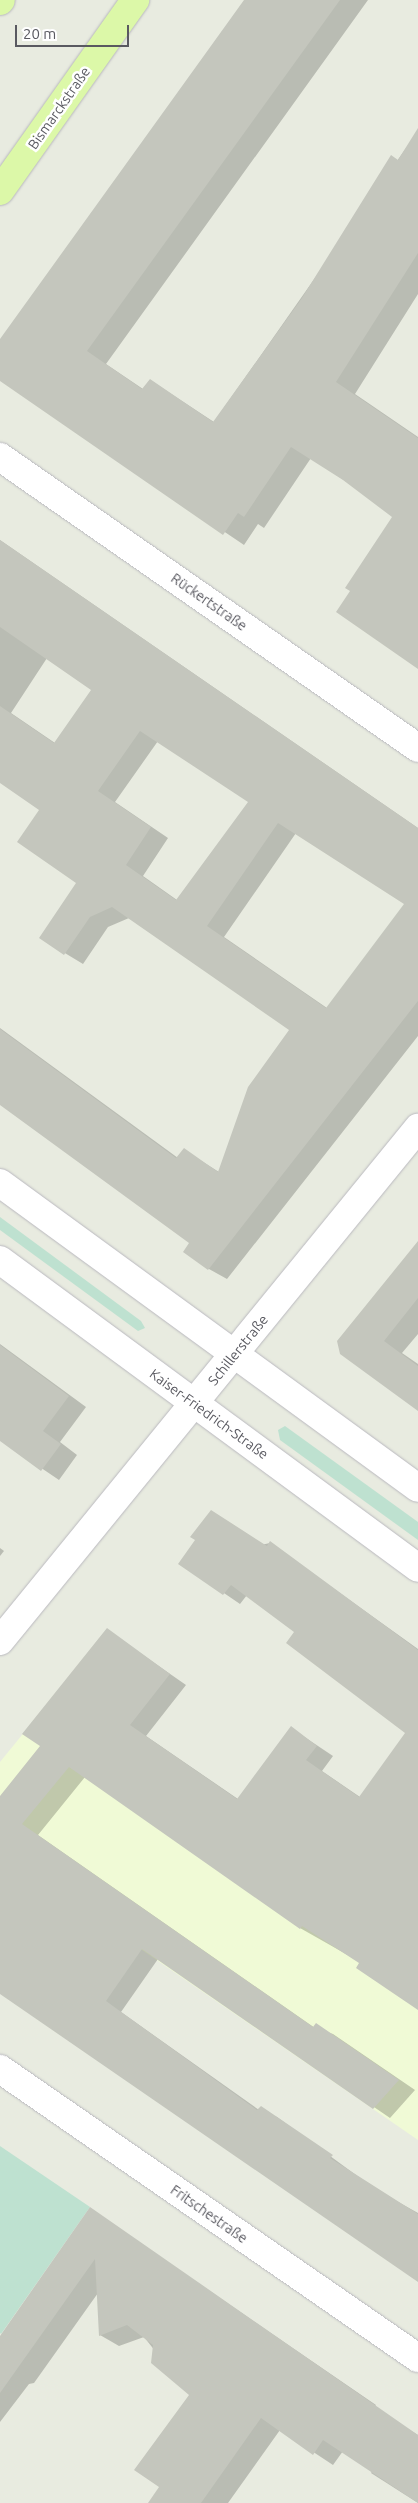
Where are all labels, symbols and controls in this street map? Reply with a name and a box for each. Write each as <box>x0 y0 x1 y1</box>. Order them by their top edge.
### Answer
scale bar <box>18 15 131 47</box>
text: 20 m <box>23 25 56 42</box>
street label: Bismarckstraße <box>24 64 94 152</box>
street label: Rückertstraße <box>168 570 250 634</box>
street label: Schillerstraße <box>204 1311 272 1389</box>
street label: Kaiser-Friedrich-Straße <box>146 1365 272 1463</box>
street label: Fritschestraße <box>167 2181 251 2247</box>

